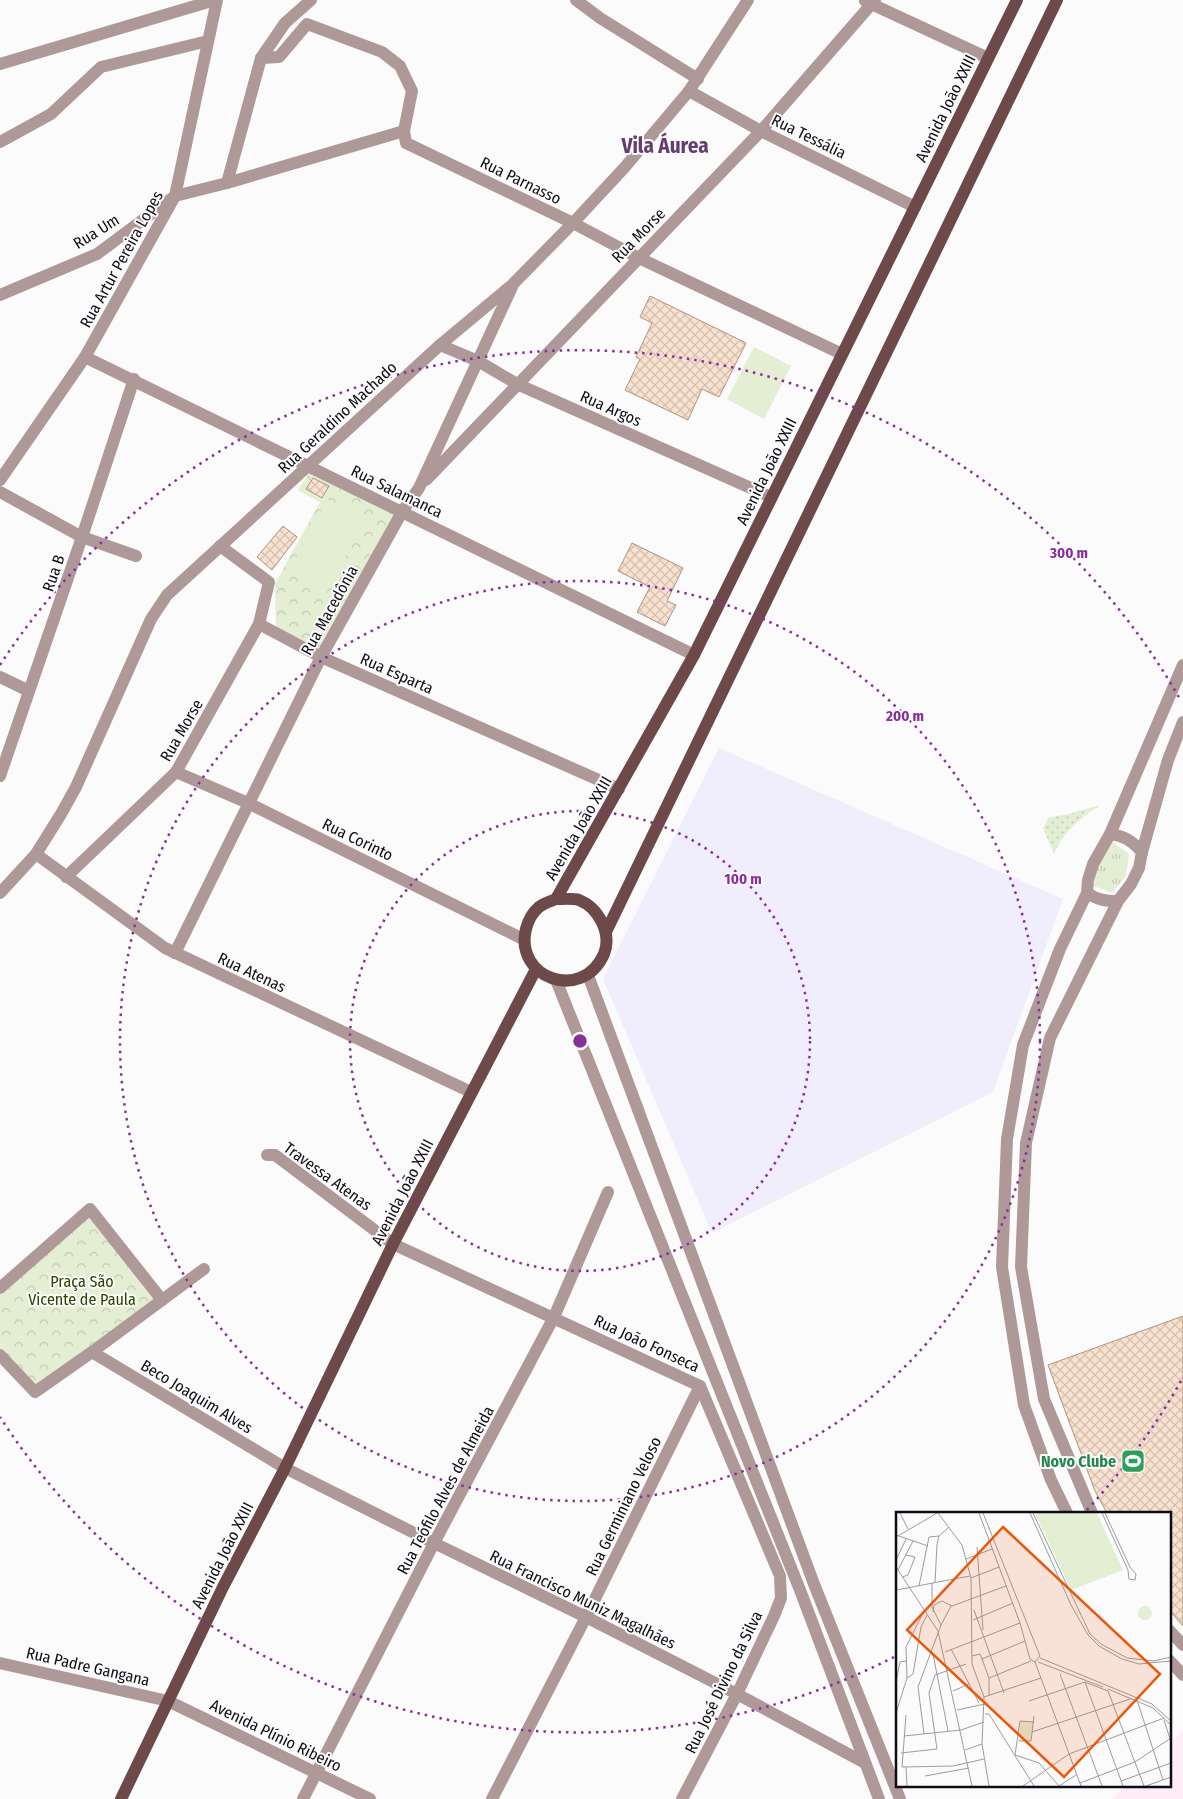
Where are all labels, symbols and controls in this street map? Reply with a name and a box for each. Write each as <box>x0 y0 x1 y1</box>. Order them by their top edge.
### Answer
street label: Avenida João XXIII <box>911 52 980 165</box>
street label: Rua Tessália <box>769 110 849 163</box>
district label: Vila Áurea <box>620 132 709 159</box>
street label: Rua Parnasso <box>477 153 564 208</box>
street label: Rua Artur Pereira Lopes <box>76 187 167 331</box>
street label: Rua Morse <box>608 204 669 267</box>
street label: Rua Um <box>70 210 123 253</box>
street label: Rua Geraldino Machado <box>274 357 401 477</box>
street label: Rua Argos <box>577 387 644 430</box>
street label: Avenida João XXIII <box>732 415 801 528</box>
street label: Rua Salamanca <box>348 461 446 522</box>
text: 300 m <box>1049 544 1088 562</box>
street label: Rua B <box>38 552 69 594</box>
street label: Rua Macedônia <box>297 562 362 658</box>
street label: Rua Esparta <box>357 649 436 698</box>
street label: Rua Morse <box>156 696 207 765</box>
text: 200 m <box>885 707 924 725</box>
street label: Avenida João XXIII <box>541 773 616 884</box>
street label: Rua Corinto <box>319 814 396 865</box>
text: 100 m <box>724 870 762 888</box>
street label: Rua Atenas <box>215 948 289 997</box>
centre of rings <box>571 1032 589 1050</box>
street label: Avenida João XXIII <box>367 1136 437 1249</box>
street label: Travessa Atenas <box>280 1138 375 1215</box>
park label: Praça São Vicente de Paula <box>28 1272 136 1309</box>
street label: Rua João Fonseca <box>591 1311 703 1376</box>
street label: Beco Joaquim Alves <box>137 1356 256 1437</box>
street label: Rua Teófilo Alves de Almeida <box>393 1403 498 1578</box>
street label: Rua Germiniano Veloso <box>582 1434 665 1579</box>
sports icon: Novo Clube <box>1120 1448 1146 1474</box>
place label: Novo Clube <box>1041 1452 1116 1471</box>
street label: Avenida João XXIII <box>187 1499 257 1612</box>
inset map <box>896 1512 1170 1786</box>
street label: Rua Francisco Muniz Magalhães <box>487 1546 679 1653</box>
street label: Rua José Divino da Silva <box>681 1608 766 1756</box>
street label: Rua Padre Gangana <box>24 1643 152 1690</box>
street label: Avenida Plínio Ribeiro <box>207 1695 345 1776</box>

